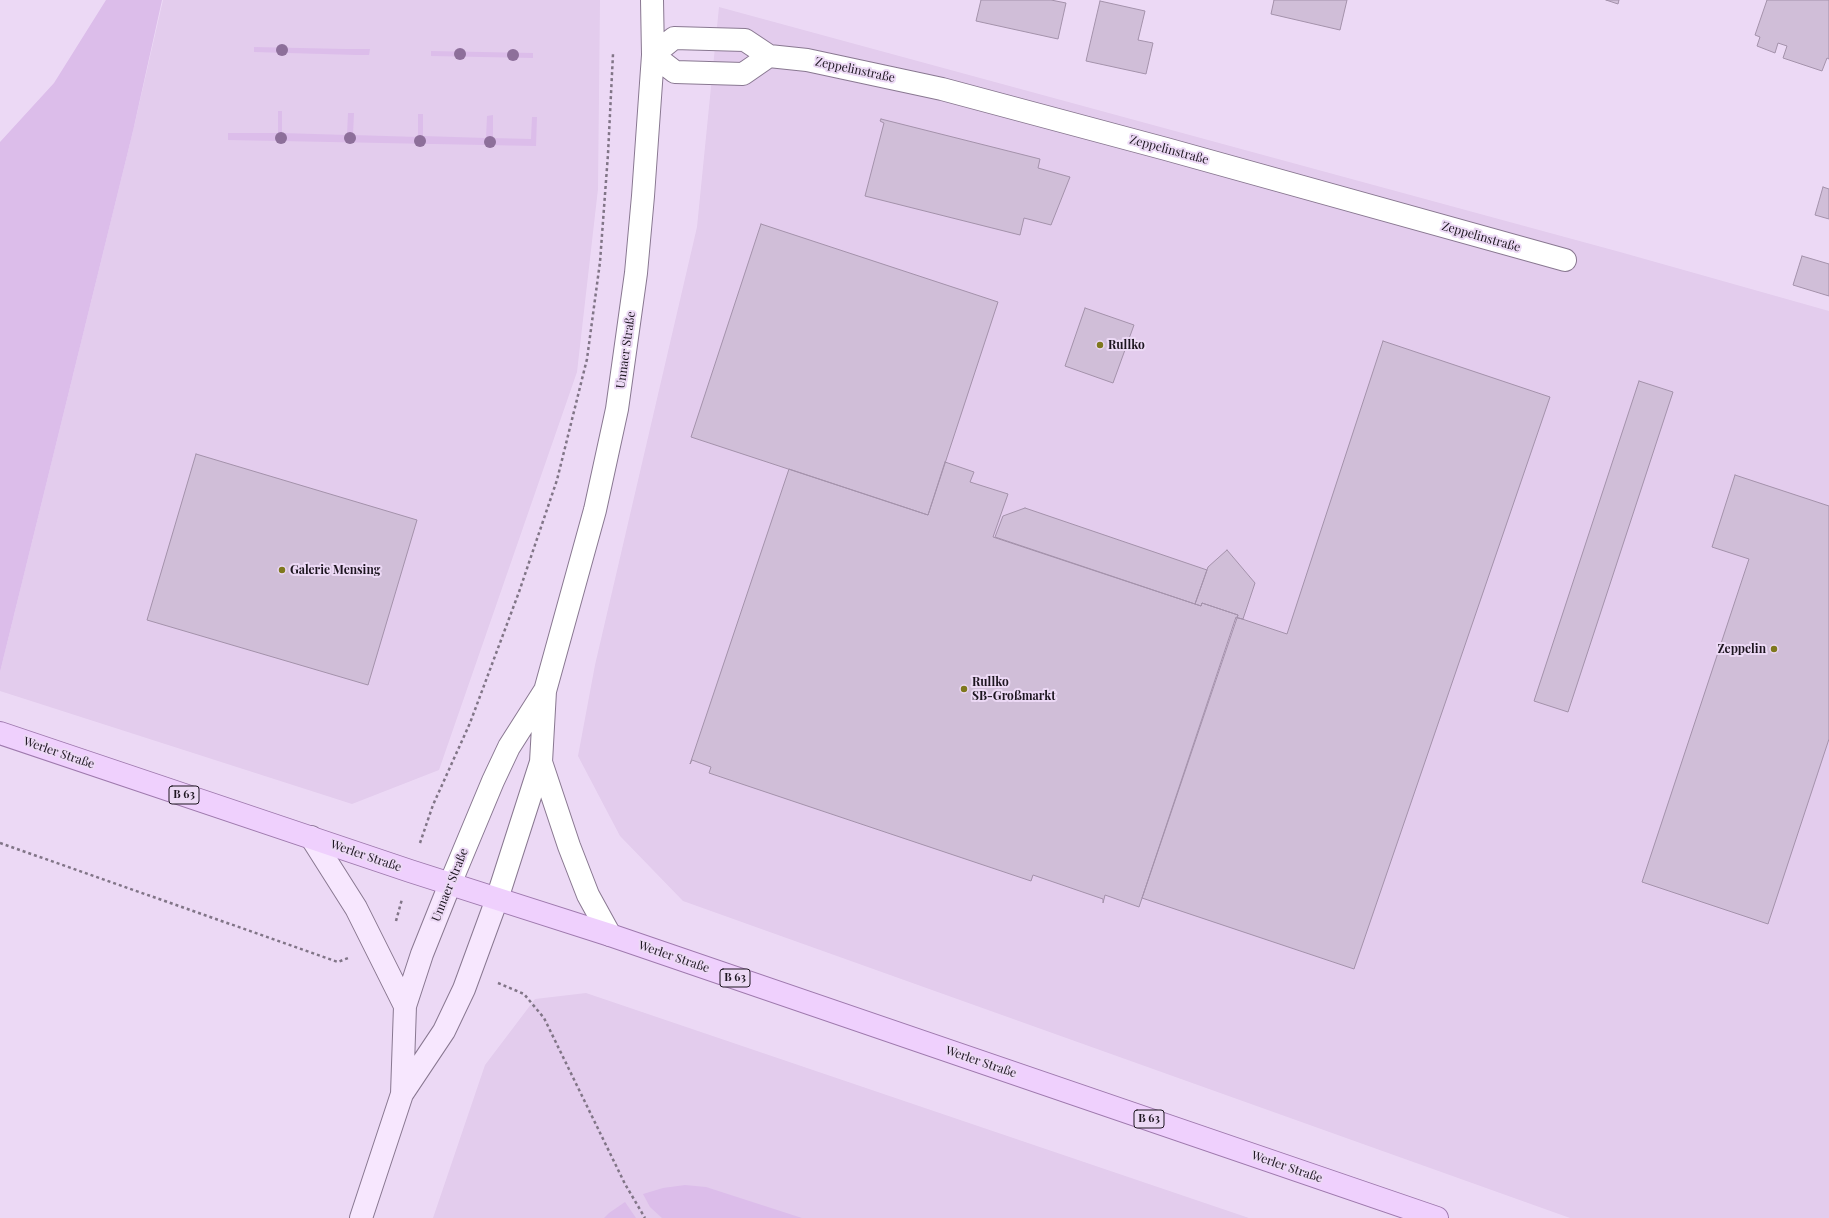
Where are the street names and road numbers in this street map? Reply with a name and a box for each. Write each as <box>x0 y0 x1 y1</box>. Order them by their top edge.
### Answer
street label: Zeppelinstraße <box>814 55 896 85</box>
street label: Zeppelinstraße <box>1128 133 1210 167</box>
street label: Zeppelinstraße <box>1440 219 1522 255</box>
street label: Unnaer Straße <box>613 310 639 390</box>
street label: Werler Straße <box>22 734 96 772</box>
road number: B 63 <box>169 786 199 804</box>
street label: Werler Straße <box>329 837 403 875</box>
street label: Unnaer Straße <box>429 846 471 924</box>
street label: Werler Straße <box>637 938 711 976</box>
road number: B 63 <box>720 969 750 987</box>
street label: Werler Straße <box>944 1043 1018 1081</box>
road number: B 63 <box>1134 1110 1164 1128</box>
street label: Werler Straße <box>1250 1148 1324 1186</box>

